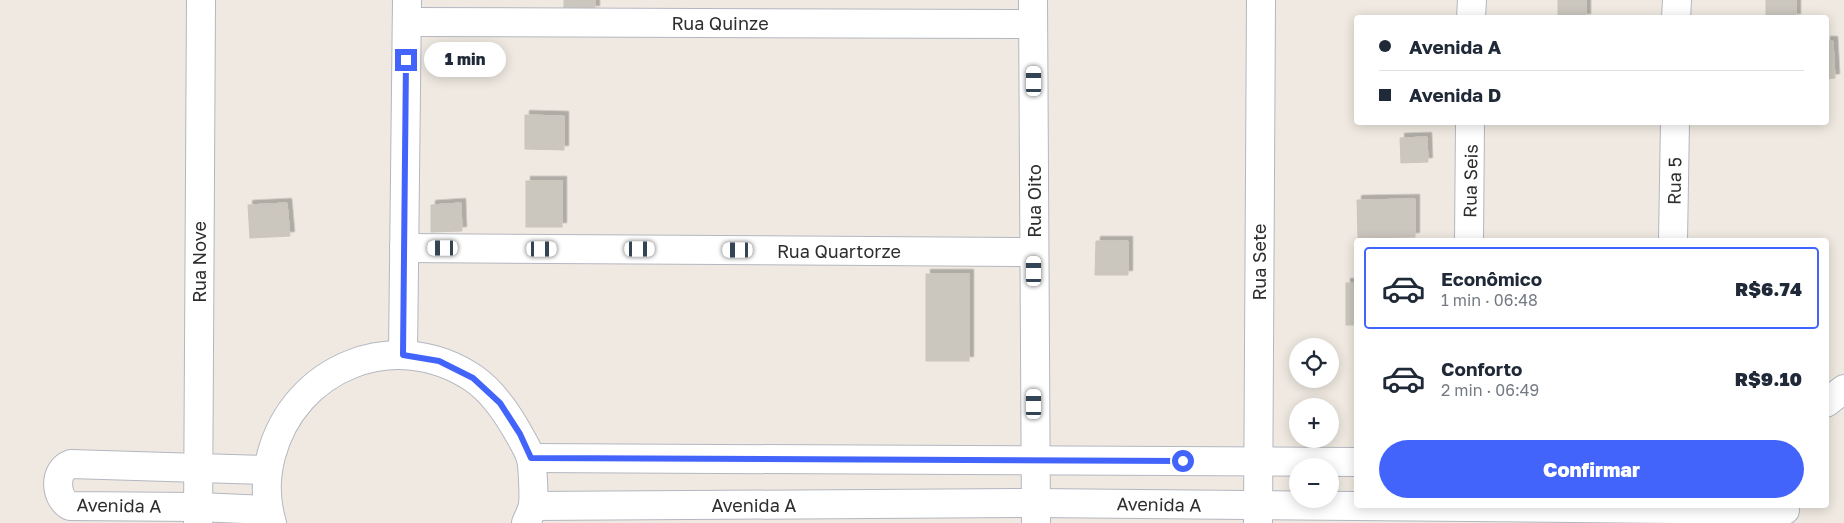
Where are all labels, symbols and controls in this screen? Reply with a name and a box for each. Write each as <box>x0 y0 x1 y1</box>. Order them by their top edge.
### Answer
street label: Rua Quinze <box>671 12 769 34</box>
text: Avenida A <box>1409 35 1501 58</box>
callout: 1 min <box>424 42 506 78</box>
route end <box>395 49 417 71</box>
text: 1 min <box>445 49 485 69</box>
car <box>1026 66 1041 96</box>
text: Avenida D <box>1409 83 1501 106</box>
street label: Rua Seis <box>1458 144 1482 218</box>
street label: Rua 5 <box>1663 157 1685 205</box>
street label: Rua Oito <box>1023 164 1045 238</box>
street label: Rua Nove <box>188 221 210 303</box>
street label: Rua Sete <box>1248 223 1270 301</box>
street label: Rua Quartorze <box>777 240 901 262</box>
car <box>428 241 458 256</box>
car <box>527 242 557 257</box>
car <box>625 242 655 257</box>
car <box>723 243 753 258</box>
car <box>1026 256 1041 286</box>
icon: car <box>1381 266 1426 311</box>
text: Econômico <box>1441 267 1542 290</box>
text: R$6.74 <box>1735 277 1802 300</box>
text: 1 min · 06:48 <box>1441 290 1538 310</box>
map controls <box>1289 338 1339 508</box>
button: locate <box>1289 338 1339 388</box>
icon: car <box>1381 356 1426 401</box>
text: Conforto <box>1441 357 1522 380</box>
text: R$9.10 <box>1735 367 1802 390</box>
text: 2 min · 06:49 <box>1441 380 1539 400</box>
car <box>1026 389 1041 419</box>
button: + <box>1289 398 1339 448</box>
button: Confirmar <box>1379 440 1804 498</box>
route start <box>1172 450 1194 472</box>
button: − <box>1289 458 1339 508</box>
street label: Avenida A <box>1116 492 1202 516</box>
street label: Avenida A <box>76 493 162 517</box>
street label: Avenida A <box>712 494 796 516</box>

